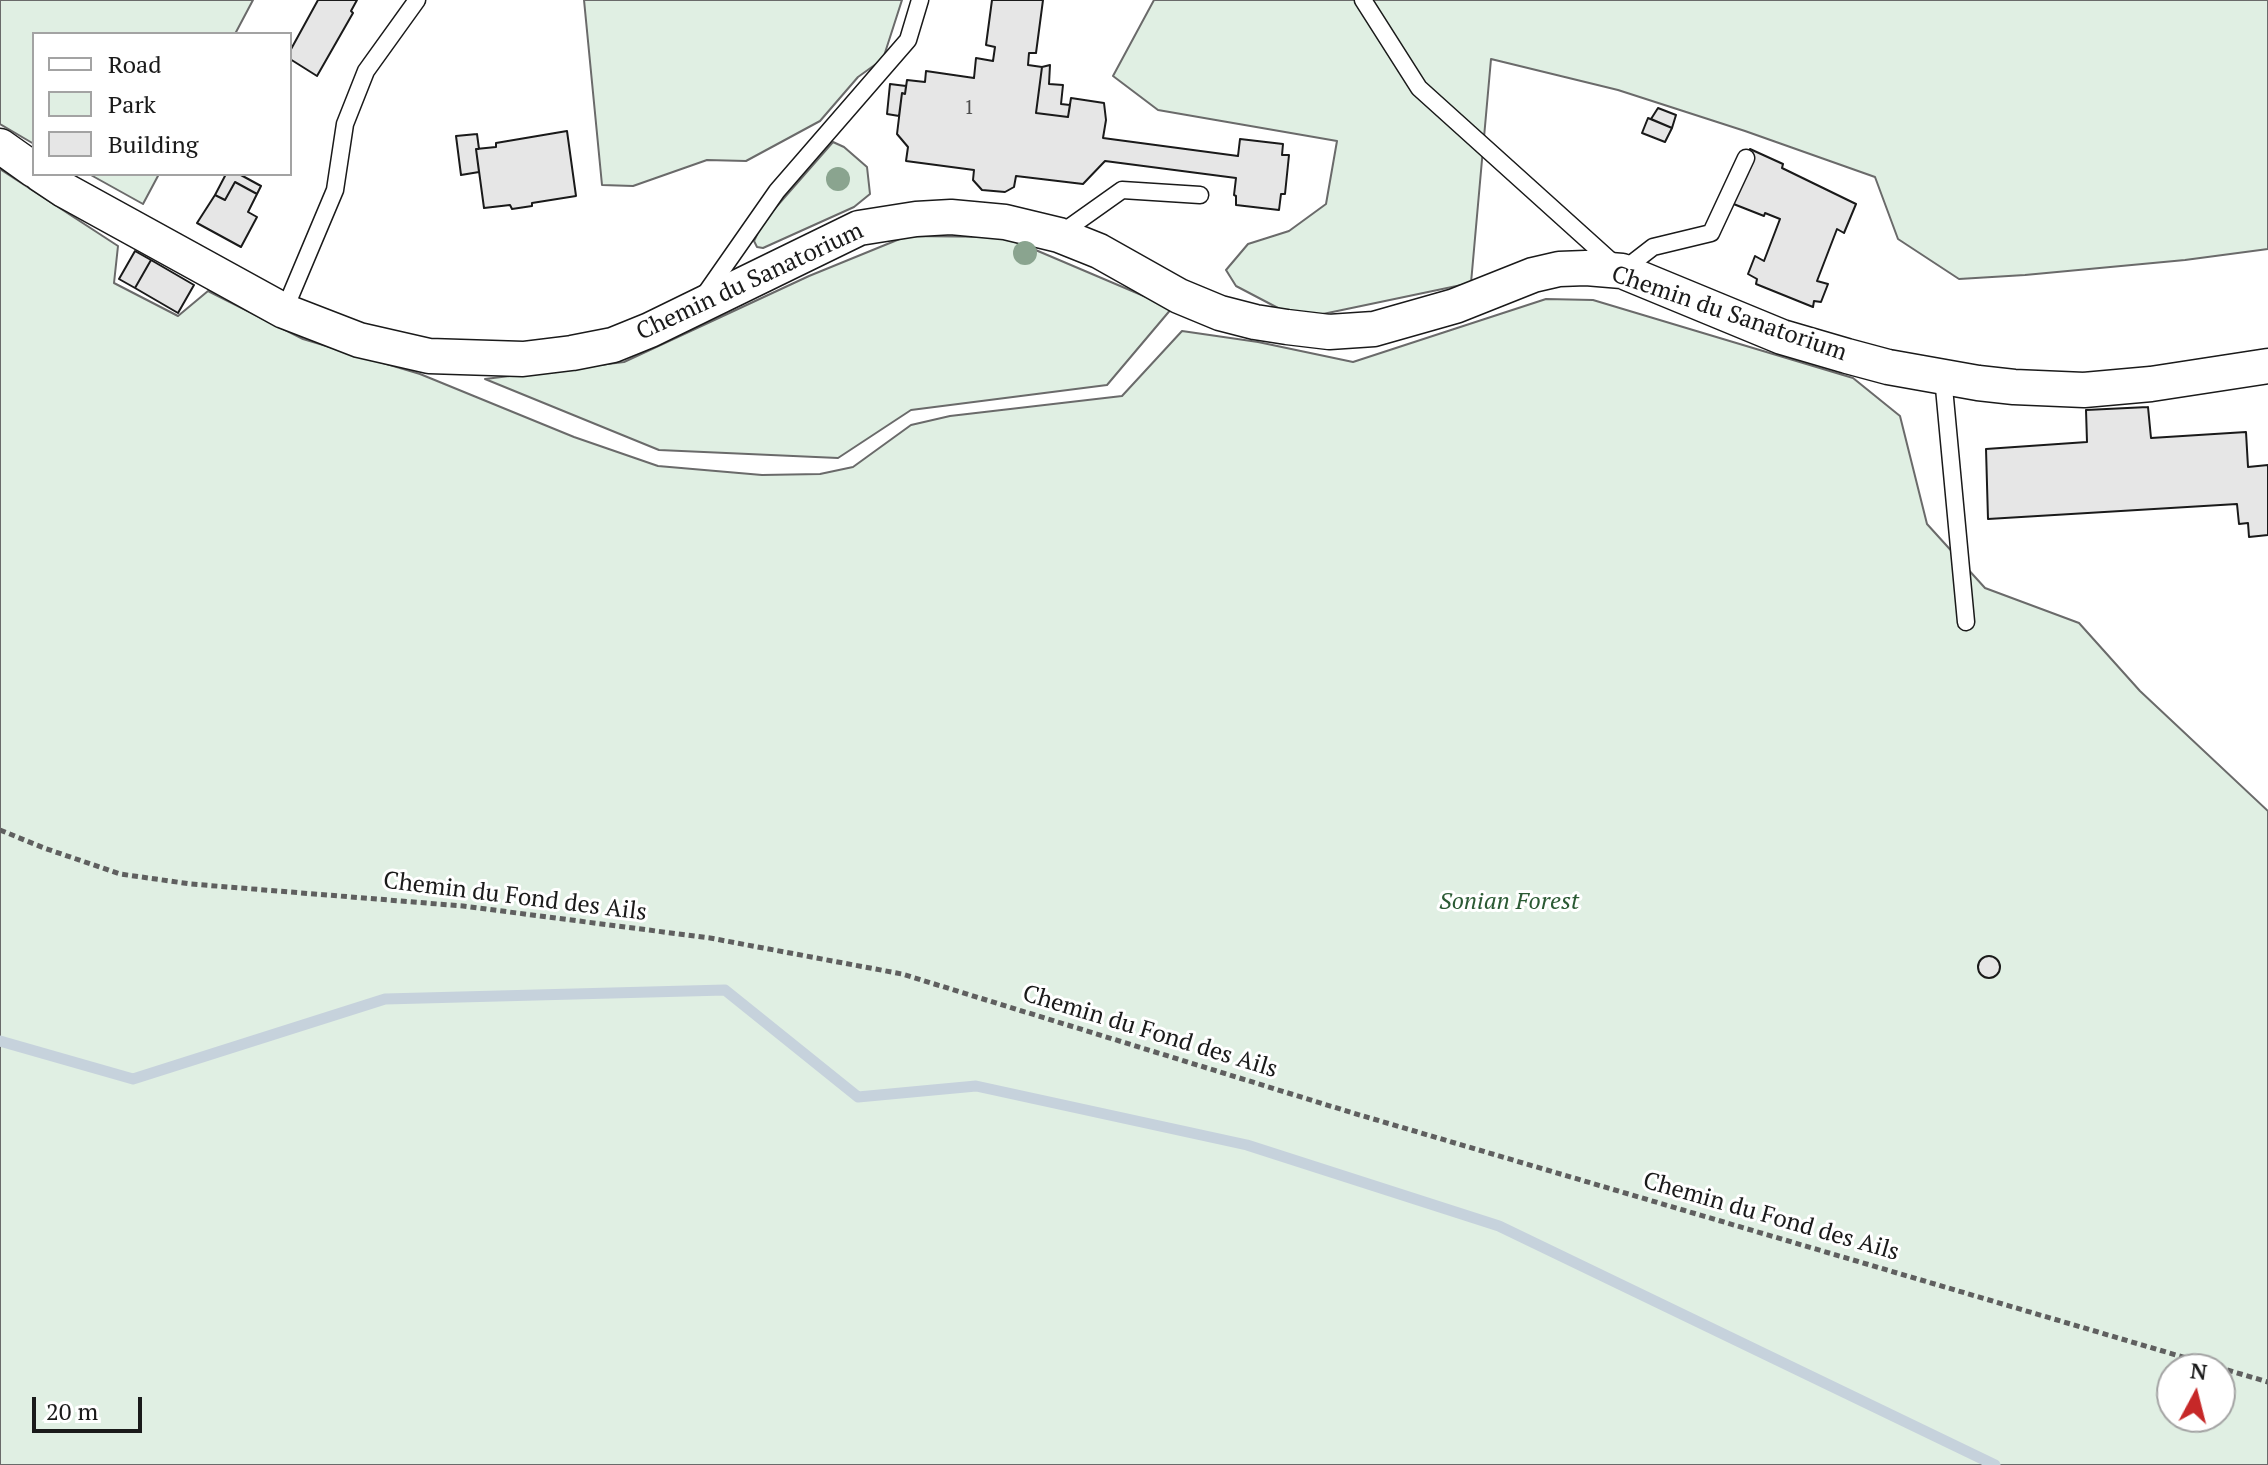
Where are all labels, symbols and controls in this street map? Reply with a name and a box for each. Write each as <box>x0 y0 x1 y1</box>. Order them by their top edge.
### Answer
legend <box>32 32 292 176</box>
text: Road <box>108 48 162 80</box>
text: Park <box>108 88 156 120</box>
house number: 1 <box>964 96 974 120</box>
text: Building <box>108 128 198 160</box>
street label: Chemin du Sanatorium <box>632 217 868 347</box>
street label: Chemin du Sanatorium <box>1608 260 1850 368</box>
street label: Chemin du Fond des Ails <box>382 867 648 927</box>
park label: Sonian Forest <box>1439 888 1579 916</box>
street label: Chemin du Fond des Ails <box>1019 979 1281 1085</box>
street label: Chemin du Fond des Ails <box>1640 1167 1902 1267</box>
north arrow <box>2156 1353 2236 1433</box>
text: N <box>2189 1355 2209 1386</box>
scale bar <box>36 1381 146 1431</box>
text: 20 m <box>46 1395 98 1427</box>

